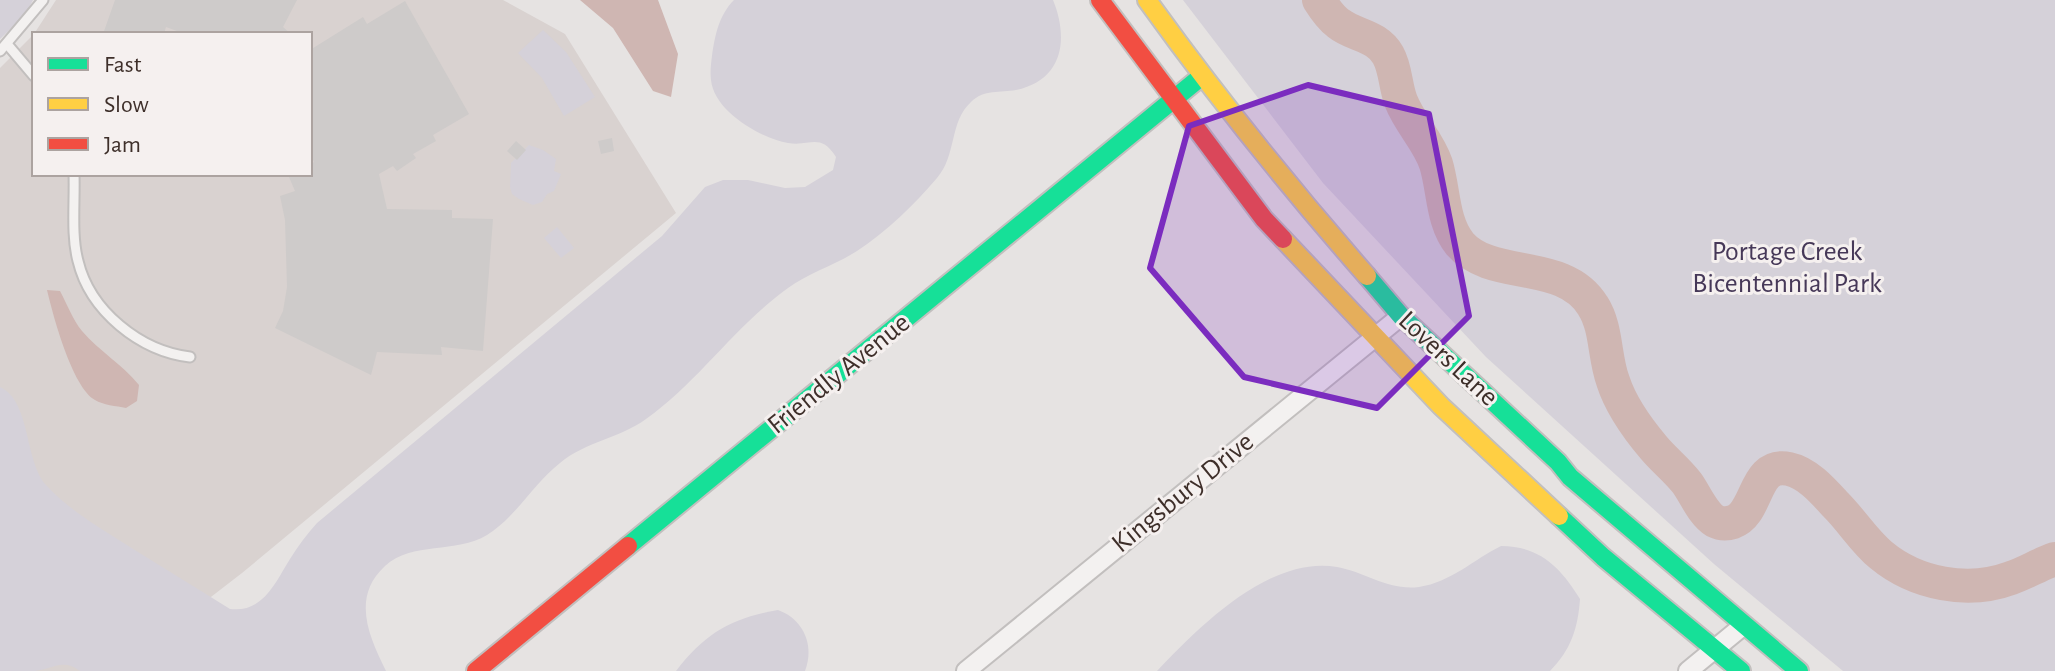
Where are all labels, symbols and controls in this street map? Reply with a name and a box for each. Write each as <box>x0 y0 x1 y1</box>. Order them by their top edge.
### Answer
legend <box>32 32 312 176</box>
text: Fast <box>104 53 142 77</box>
text: Slow <box>104 93 149 117</box>
text: Jam <box>104 133 141 157</box>
park label: Portage Creek Bicentennial Park <box>1692 238 1882 298</box>
street label: Lovers Lane <box>1393 306 1503 412</box>
street label: Friendly Avenue <box>763 308 915 440</box>
street label: Kingsbury Drive <box>1107 428 1259 558</box>

